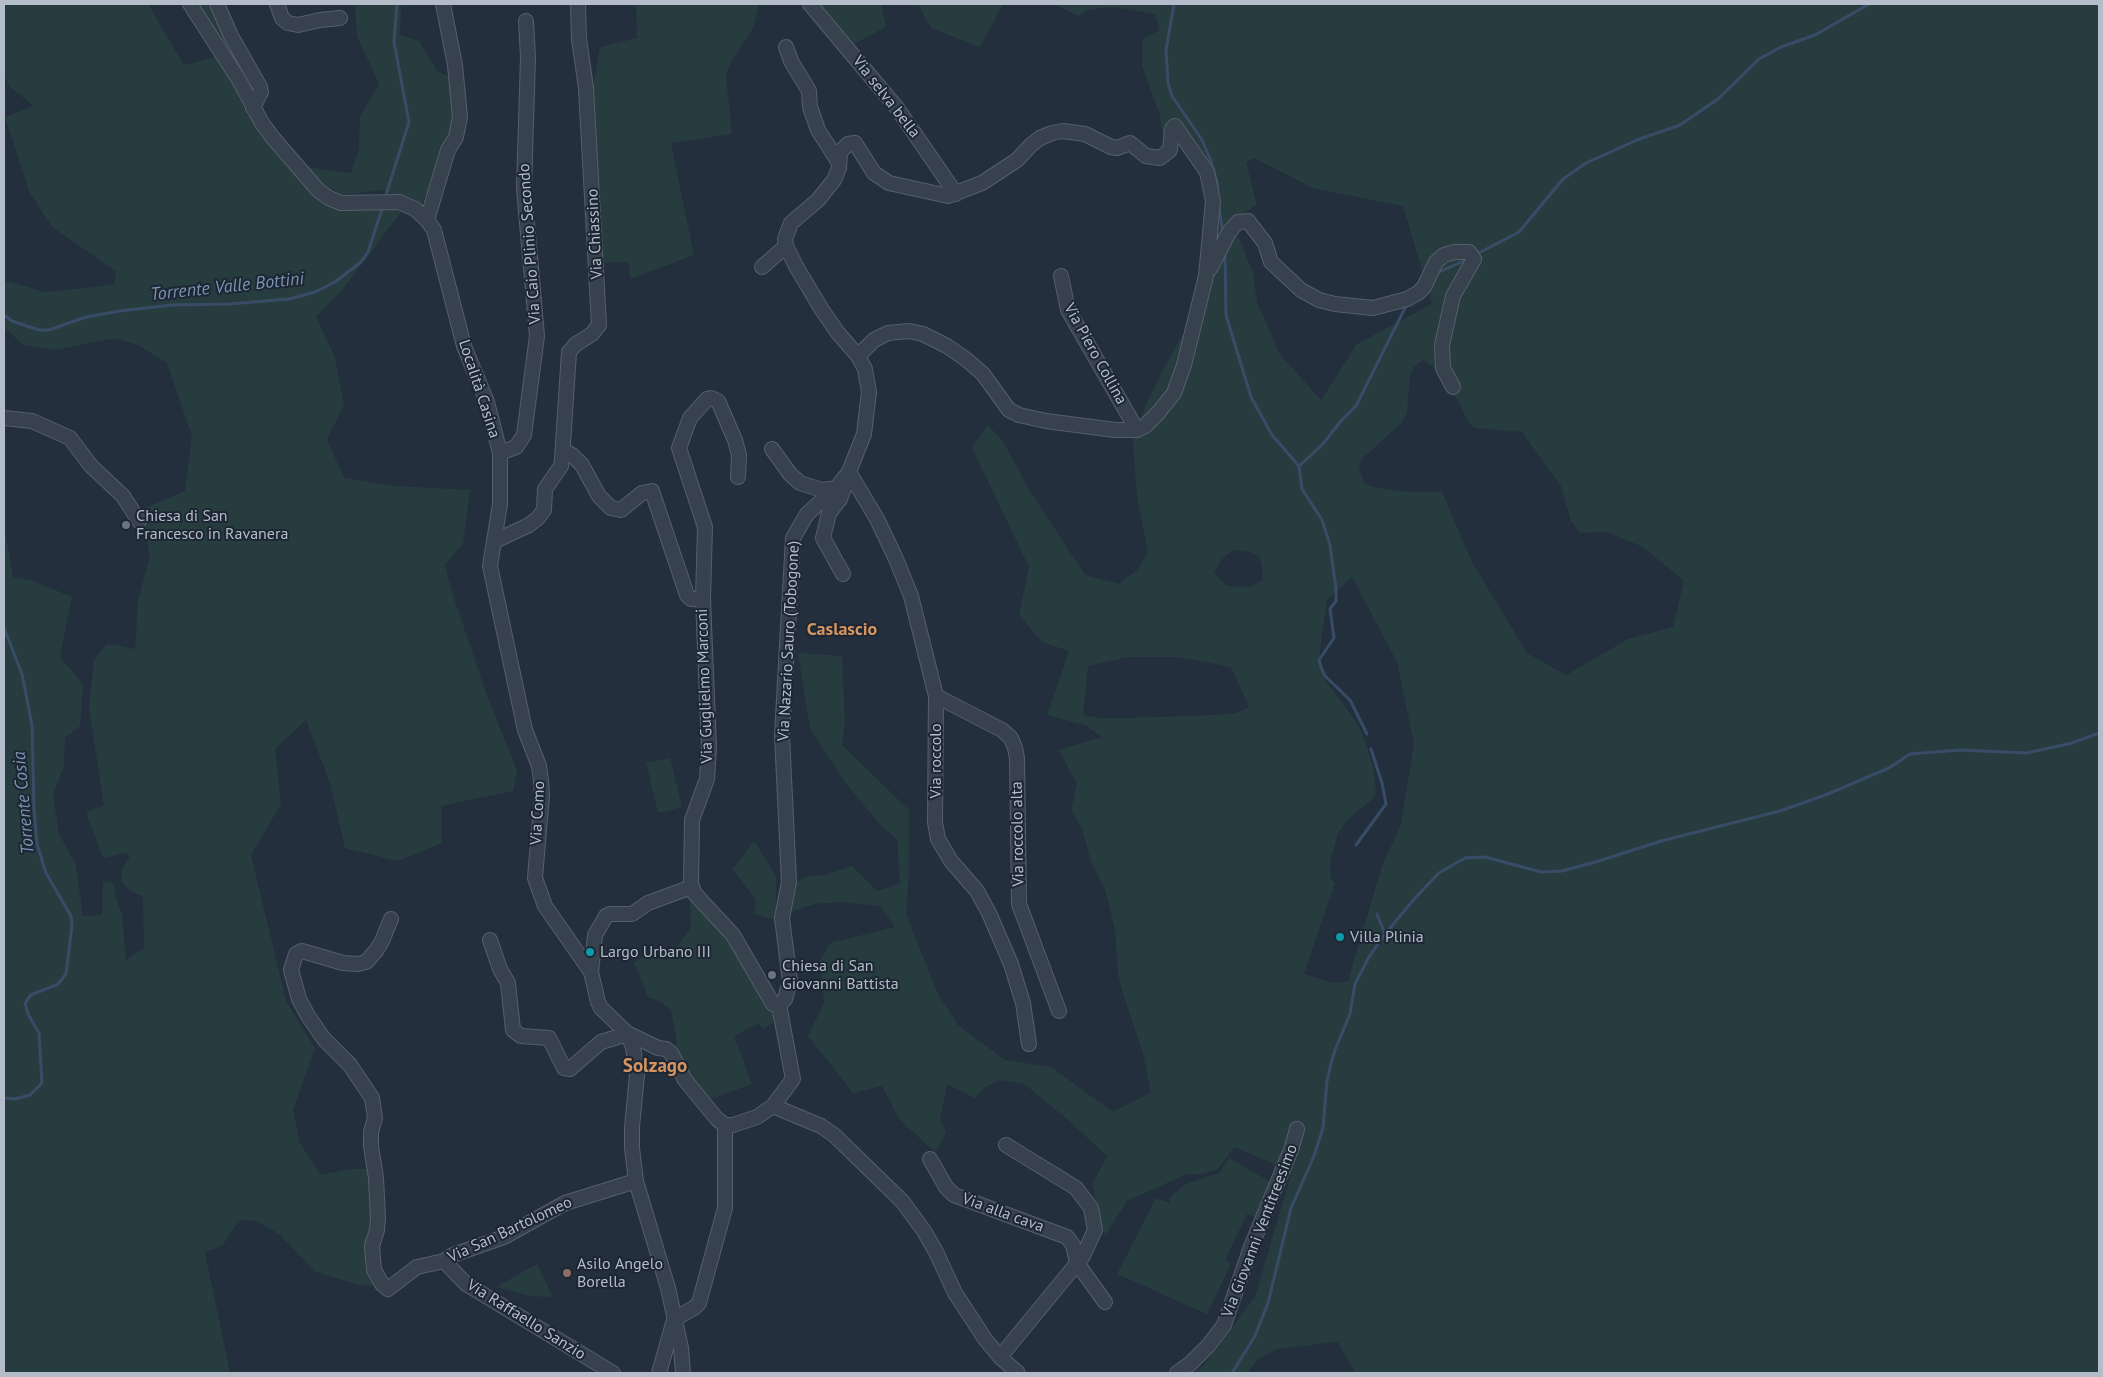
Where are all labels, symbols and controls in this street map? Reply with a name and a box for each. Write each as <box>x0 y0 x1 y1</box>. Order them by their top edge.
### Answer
street label: Via selva bella <box>848 52 924 142</box>
street label: Via Caio Plinio Secondo <box>515 163 545 325</box>
street label: Via Chiassino <box>583 188 607 280</box>
water label: Torrente Valle Bottini <box>149 268 305 306</box>
street label: Via Piero Collina <box>1059 300 1131 408</box>
street label: Località Casina <box>454 337 504 441</box>
place label: Chiesa di San Francesco in Ravanera <box>136 506 288 544</box>
marker: Chiesa di San Francesco in Ravanera <box>120 519 132 531</box>
street label: Via Nazario Sauro (Tobogone) <box>774 540 804 742</box>
street label: Via Guglielmo Marconi <box>693 608 717 764</box>
district label: Caslascio <box>807 619 877 641</box>
street label: Via roccolo <box>926 723 946 799</box>
water label: Torrente Cosia <box>9 751 39 855</box>
street label: Via Como <box>527 780 549 846</box>
street label: Via roccolo alta <box>1007 781 1029 887</box>
place label: Villa Plinia <box>1350 927 1424 947</box>
marker: Villa Plinia <box>1334 931 1346 943</box>
place label: Largo Urbano III <box>600 942 711 962</box>
marker: Largo Urbano III <box>584 946 596 958</box>
place label: Chiesa di San Giovanni Battista <box>782 956 899 994</box>
marker: Chiesa di San Giovanni Battista <box>766 969 778 981</box>
district label: Solzago <box>623 1056 687 1078</box>
street label: Via Giovanni Ventitreesimo <box>1218 1142 1302 1320</box>
street label: Via alla cava <box>959 1189 1047 1237</box>
street label: Via San Bartolomeo <box>445 1193 575 1267</box>
place label: Asilo Angelo Borella <box>577 1254 663 1292</box>
marker: Asilo Angelo Borella <box>561 1267 573 1279</box>
street label: Via Raffaello Sanzio <box>463 1276 589 1364</box>

